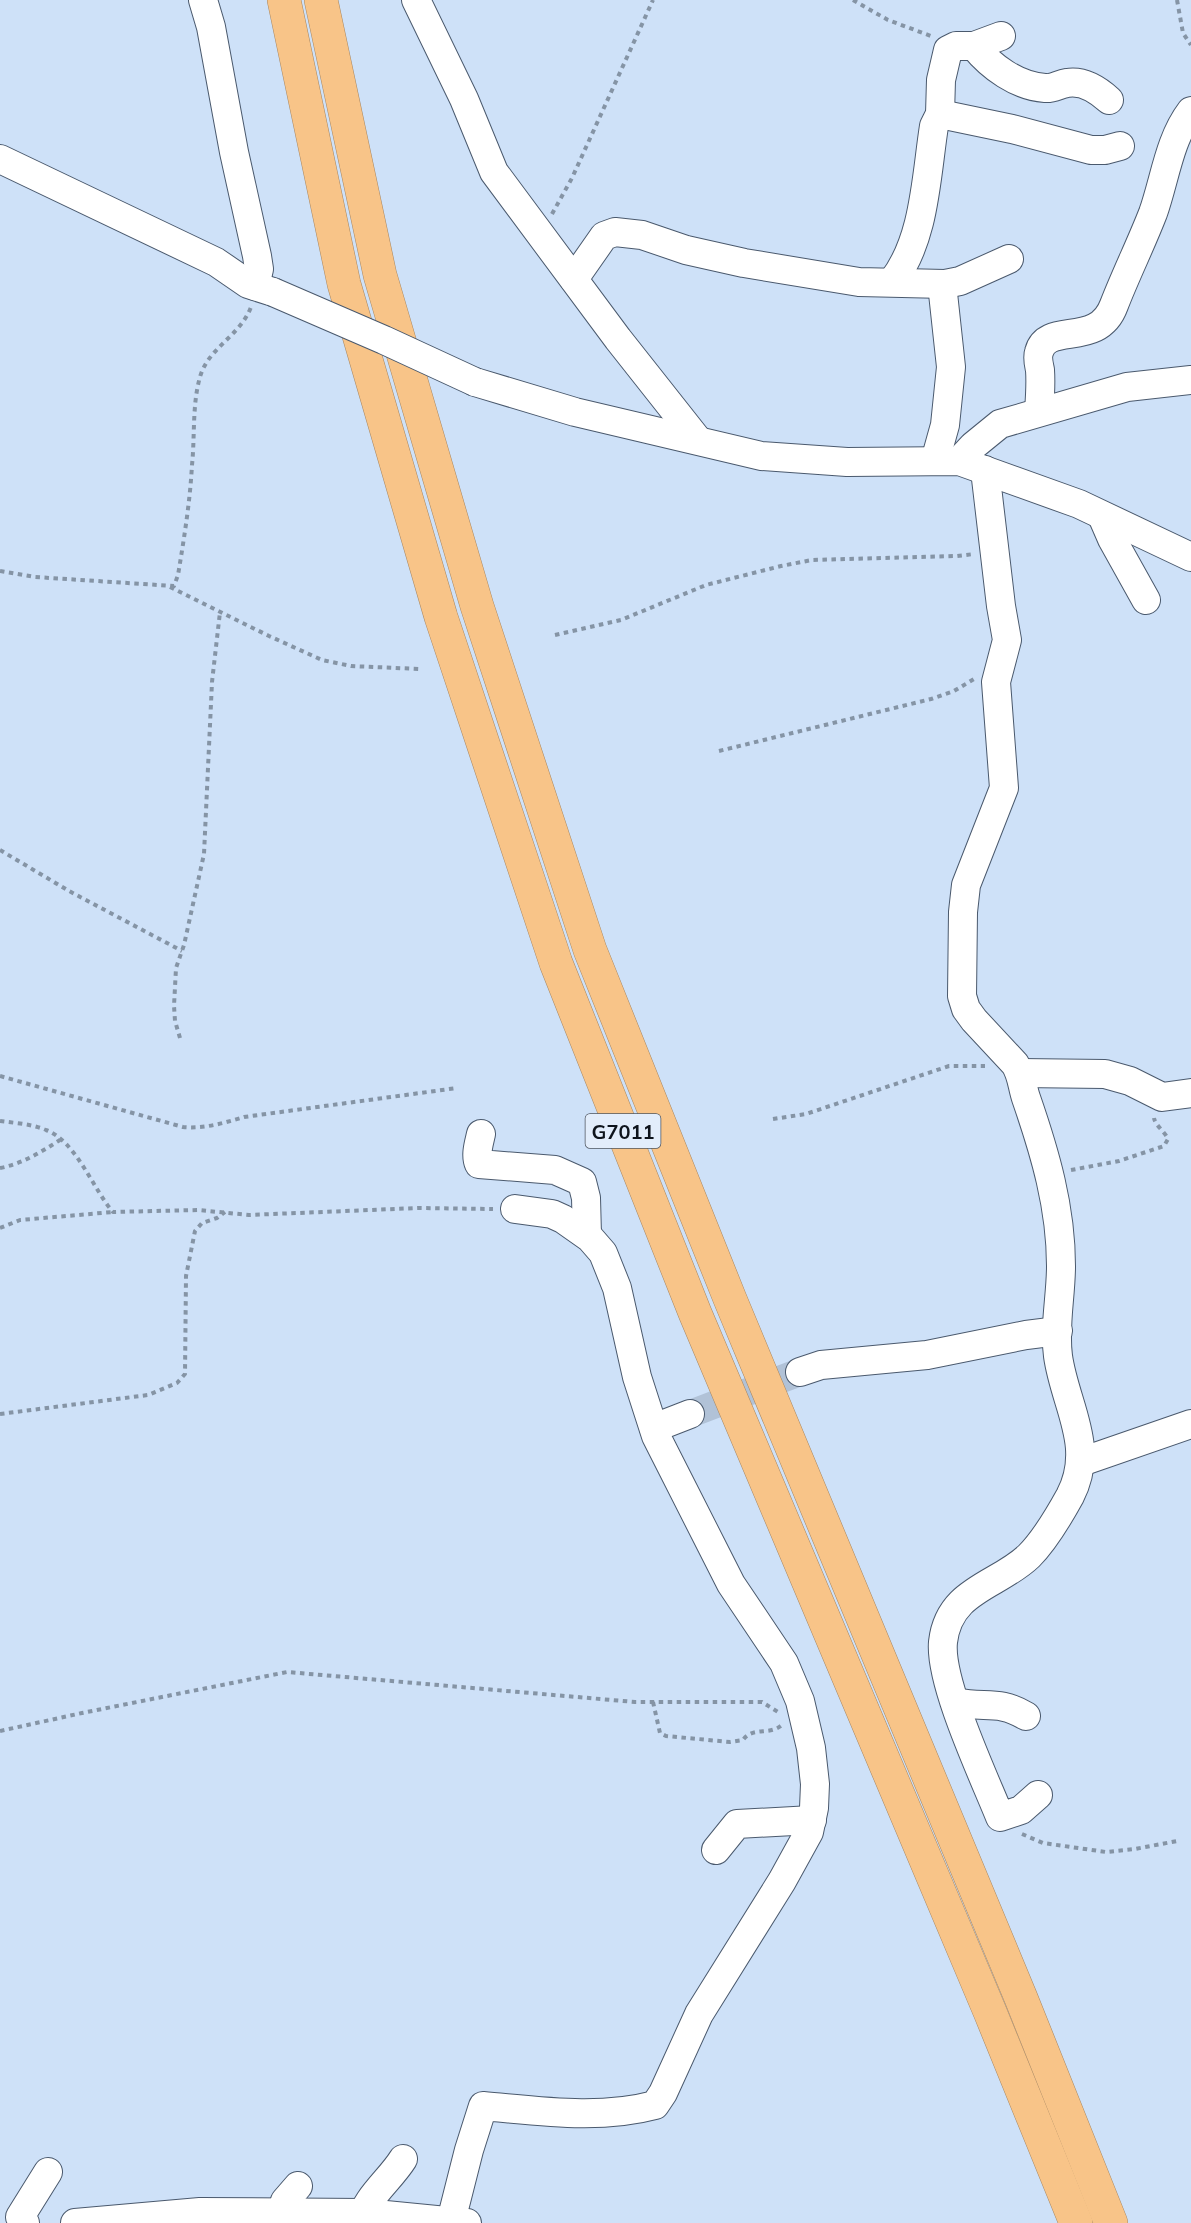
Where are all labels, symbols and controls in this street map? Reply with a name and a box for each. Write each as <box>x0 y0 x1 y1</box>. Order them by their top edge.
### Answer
road number: G7011 <box>586 1114 660 1148</box>

